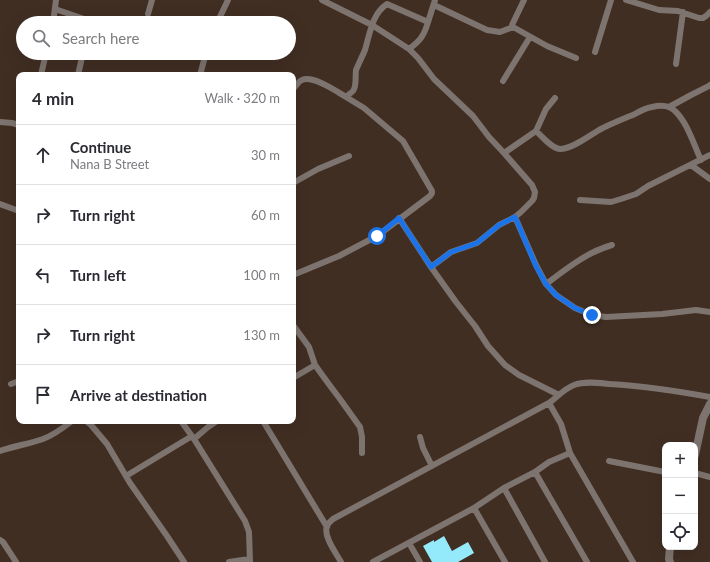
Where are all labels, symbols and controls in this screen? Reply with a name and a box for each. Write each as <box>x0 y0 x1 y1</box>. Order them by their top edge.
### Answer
search box <box>16 16 296 60</box>
icon: search <box>30 27 52 49</box>
text: Search here <box>62 29 139 47</box>
text: 4 min <box>32 88 74 109</box>
text: Walk · 320 m <box>204 90 280 106</box>
text: Continue <box>70 138 131 156</box>
icon: ahead <box>32 144 54 166</box>
text: 30 m <box>251 147 280 163</box>
text: Nana B Street <box>70 156 149 172</box>
icon: right <box>32 204 54 226</box>
text: Turn right <box>70 206 135 224</box>
text: 60 m <box>251 207 280 223</box>
route start <box>368 227 386 245</box>
icon: left <box>32 264 54 286</box>
text: Turn left <box>70 266 126 284</box>
text: 100 m <box>243 267 280 283</box>
route end <box>583 306 601 324</box>
icon: right <box>32 324 54 346</box>
text: Turn right <box>70 326 135 344</box>
text: 130 m <box>243 327 280 343</box>
icon: arrive <box>32 384 54 406</box>
text: Arrive at destination <box>70 386 207 404</box>
map controls <box>662 442 698 550</box>
button: + <box>662 442 698 478</box>
button: − <box>662 478 698 514</box>
button: locate <box>662 514 698 550</box>

